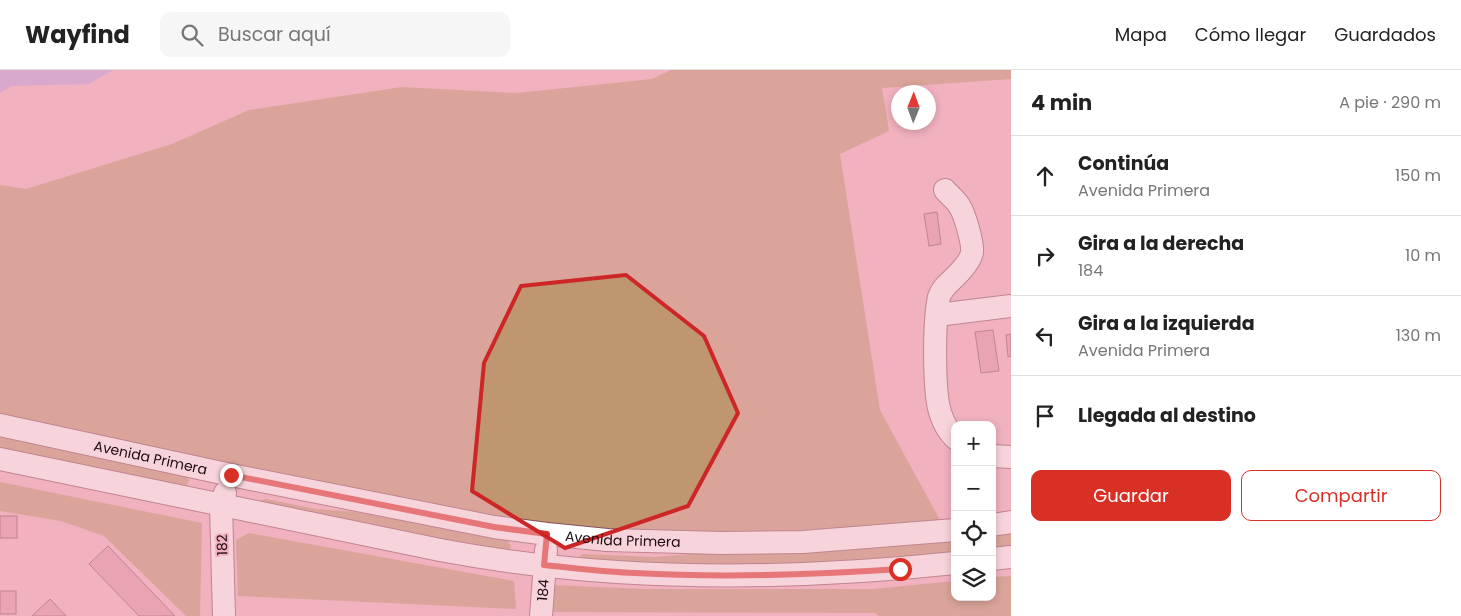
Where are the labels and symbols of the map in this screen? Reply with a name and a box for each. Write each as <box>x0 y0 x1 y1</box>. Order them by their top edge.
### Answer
north arrow <box>891 85 936 130</box>
street label: Avenida Primera <box>92 436 209 480</box>
route end <box>220 464 243 487</box>
street label: Avenida Primera <box>564 526 681 552</box>
street label: 182 <box>212 534 232 556</box>
route start <box>889 558 912 581</box>
street label: 184 <box>532 578 554 602</box>

